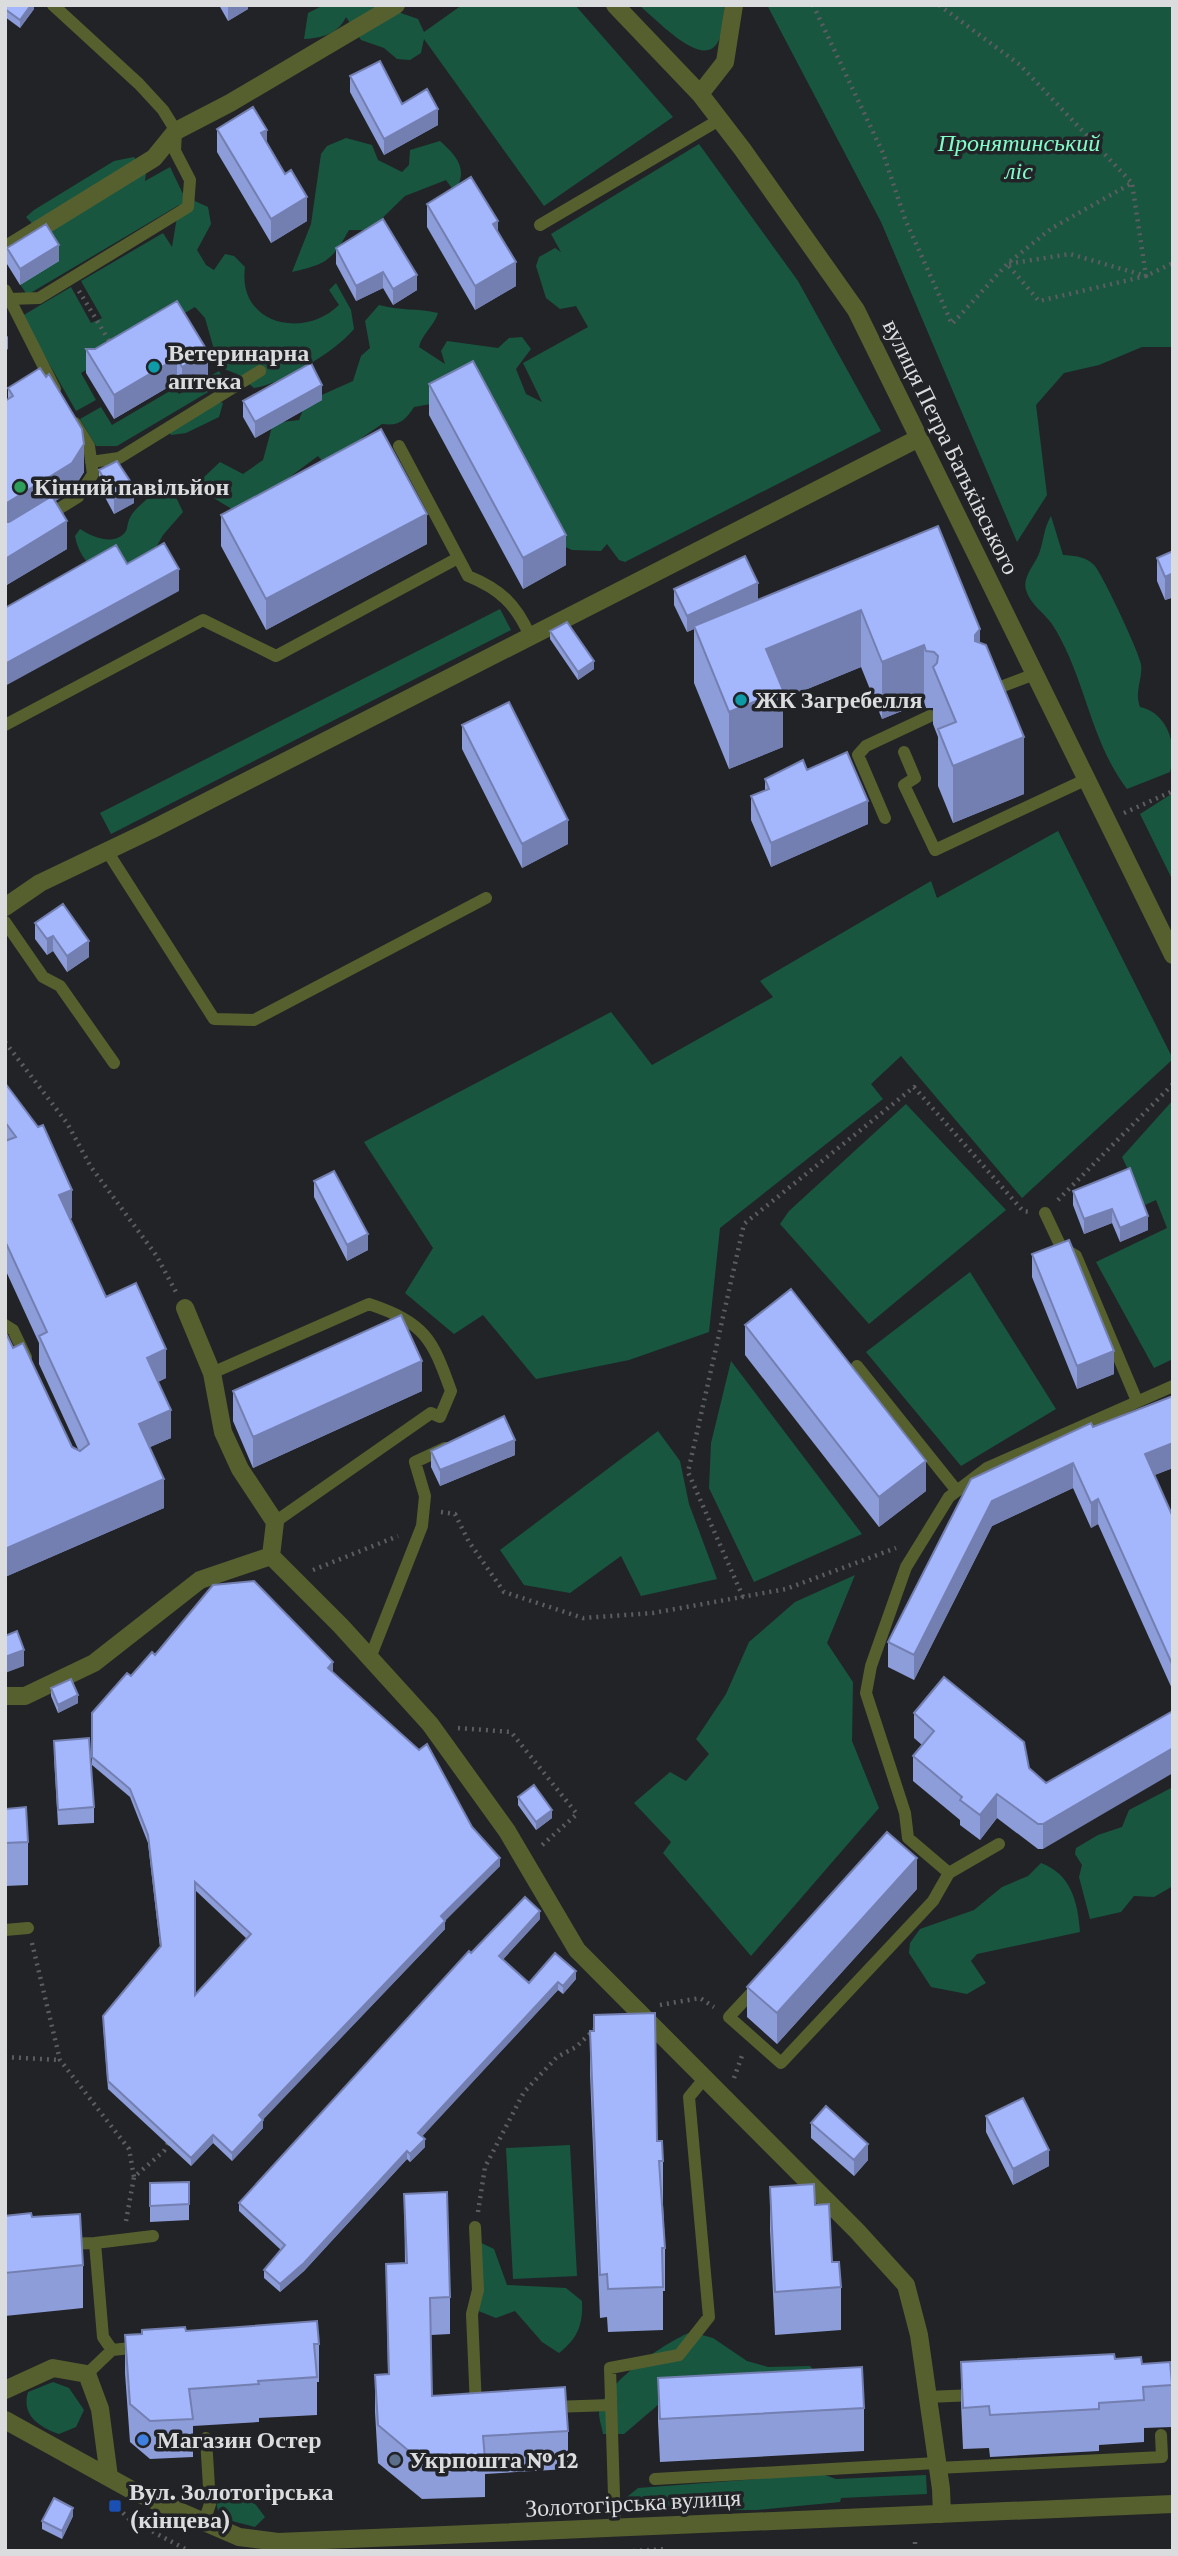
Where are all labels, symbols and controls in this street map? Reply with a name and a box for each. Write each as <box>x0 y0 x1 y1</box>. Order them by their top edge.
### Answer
park label: Пронятинський ліс <box>937 129 1100 184</box>
street label: вулиця Петра Батьківського <box>878 315 1025 579</box>
place label: Ветеринарна аптека <box>168 339 309 394</box>
marker: Ветеринарна аптека <box>146 359 162 375</box>
place label: Кінний павільйон <box>34 473 229 500</box>
marker: Кінний павільйон <box>12 479 28 495</box>
place label: ЖК Загребелля <box>755 686 923 713</box>
marker: ЖК Загребелля <box>733 692 749 708</box>
place label: Магазин Остер <box>157 2426 322 2453</box>
marker: Магазин Остер <box>135 2432 151 2448</box>
place label: Укрпошта № 12 <box>409 2446 578 2473</box>
marker: Укрпошта № 12 <box>387 2452 403 2468</box>
place label: Вул. Золотогірська (кінцева) <box>129 2478 334 2534</box>
street label: Золотогірська вулиця <box>524 2483 742 2522</box>
marker: Вул. Золотогірська (кінцева) <box>107 2498 123 2514</box>

